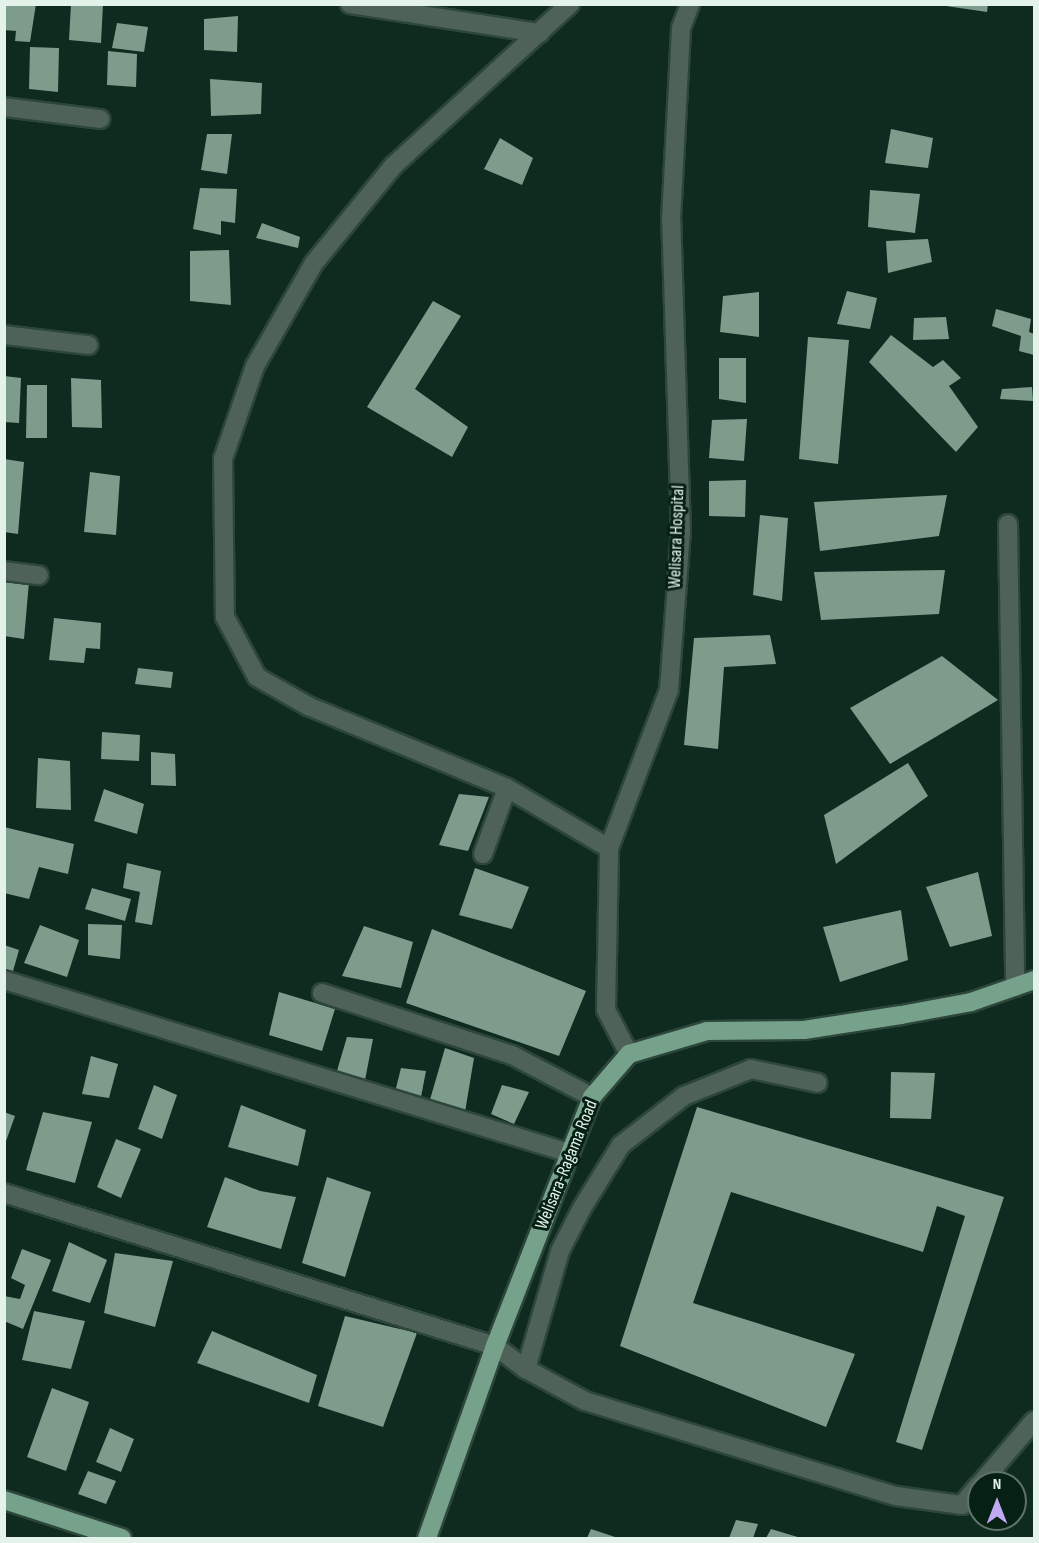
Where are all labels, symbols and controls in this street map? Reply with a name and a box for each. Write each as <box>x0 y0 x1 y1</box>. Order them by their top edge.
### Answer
street label: Welisara Hospital <box>664 485 690 589</box>
street label: Welisara-Ragama Road <box>531 1097 603 1233</box>
north arrow <box>967 1471 1027 1531</box>
text: N <box>993 1475 1001 1494</box>

